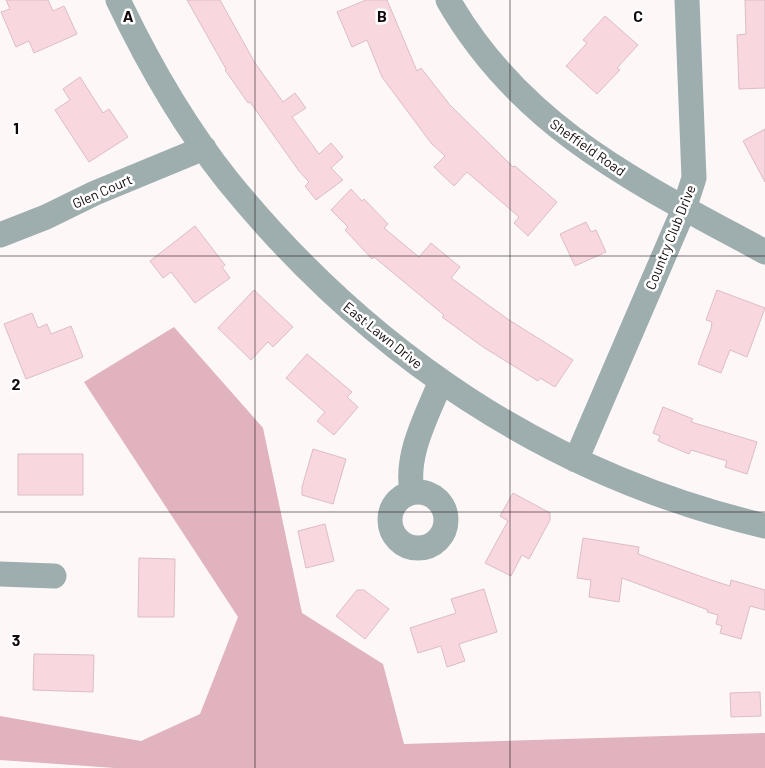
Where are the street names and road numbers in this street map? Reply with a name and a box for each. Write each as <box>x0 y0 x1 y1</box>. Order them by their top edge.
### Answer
street label: Sheffield Road <box>547 115 629 179</box>
street label: Glen Court <box>69 170 135 212</box>
street label: Country Club Drive <box>641 182 699 292</box>
street label: East Lawn Drive <box>340 298 426 372</box>

